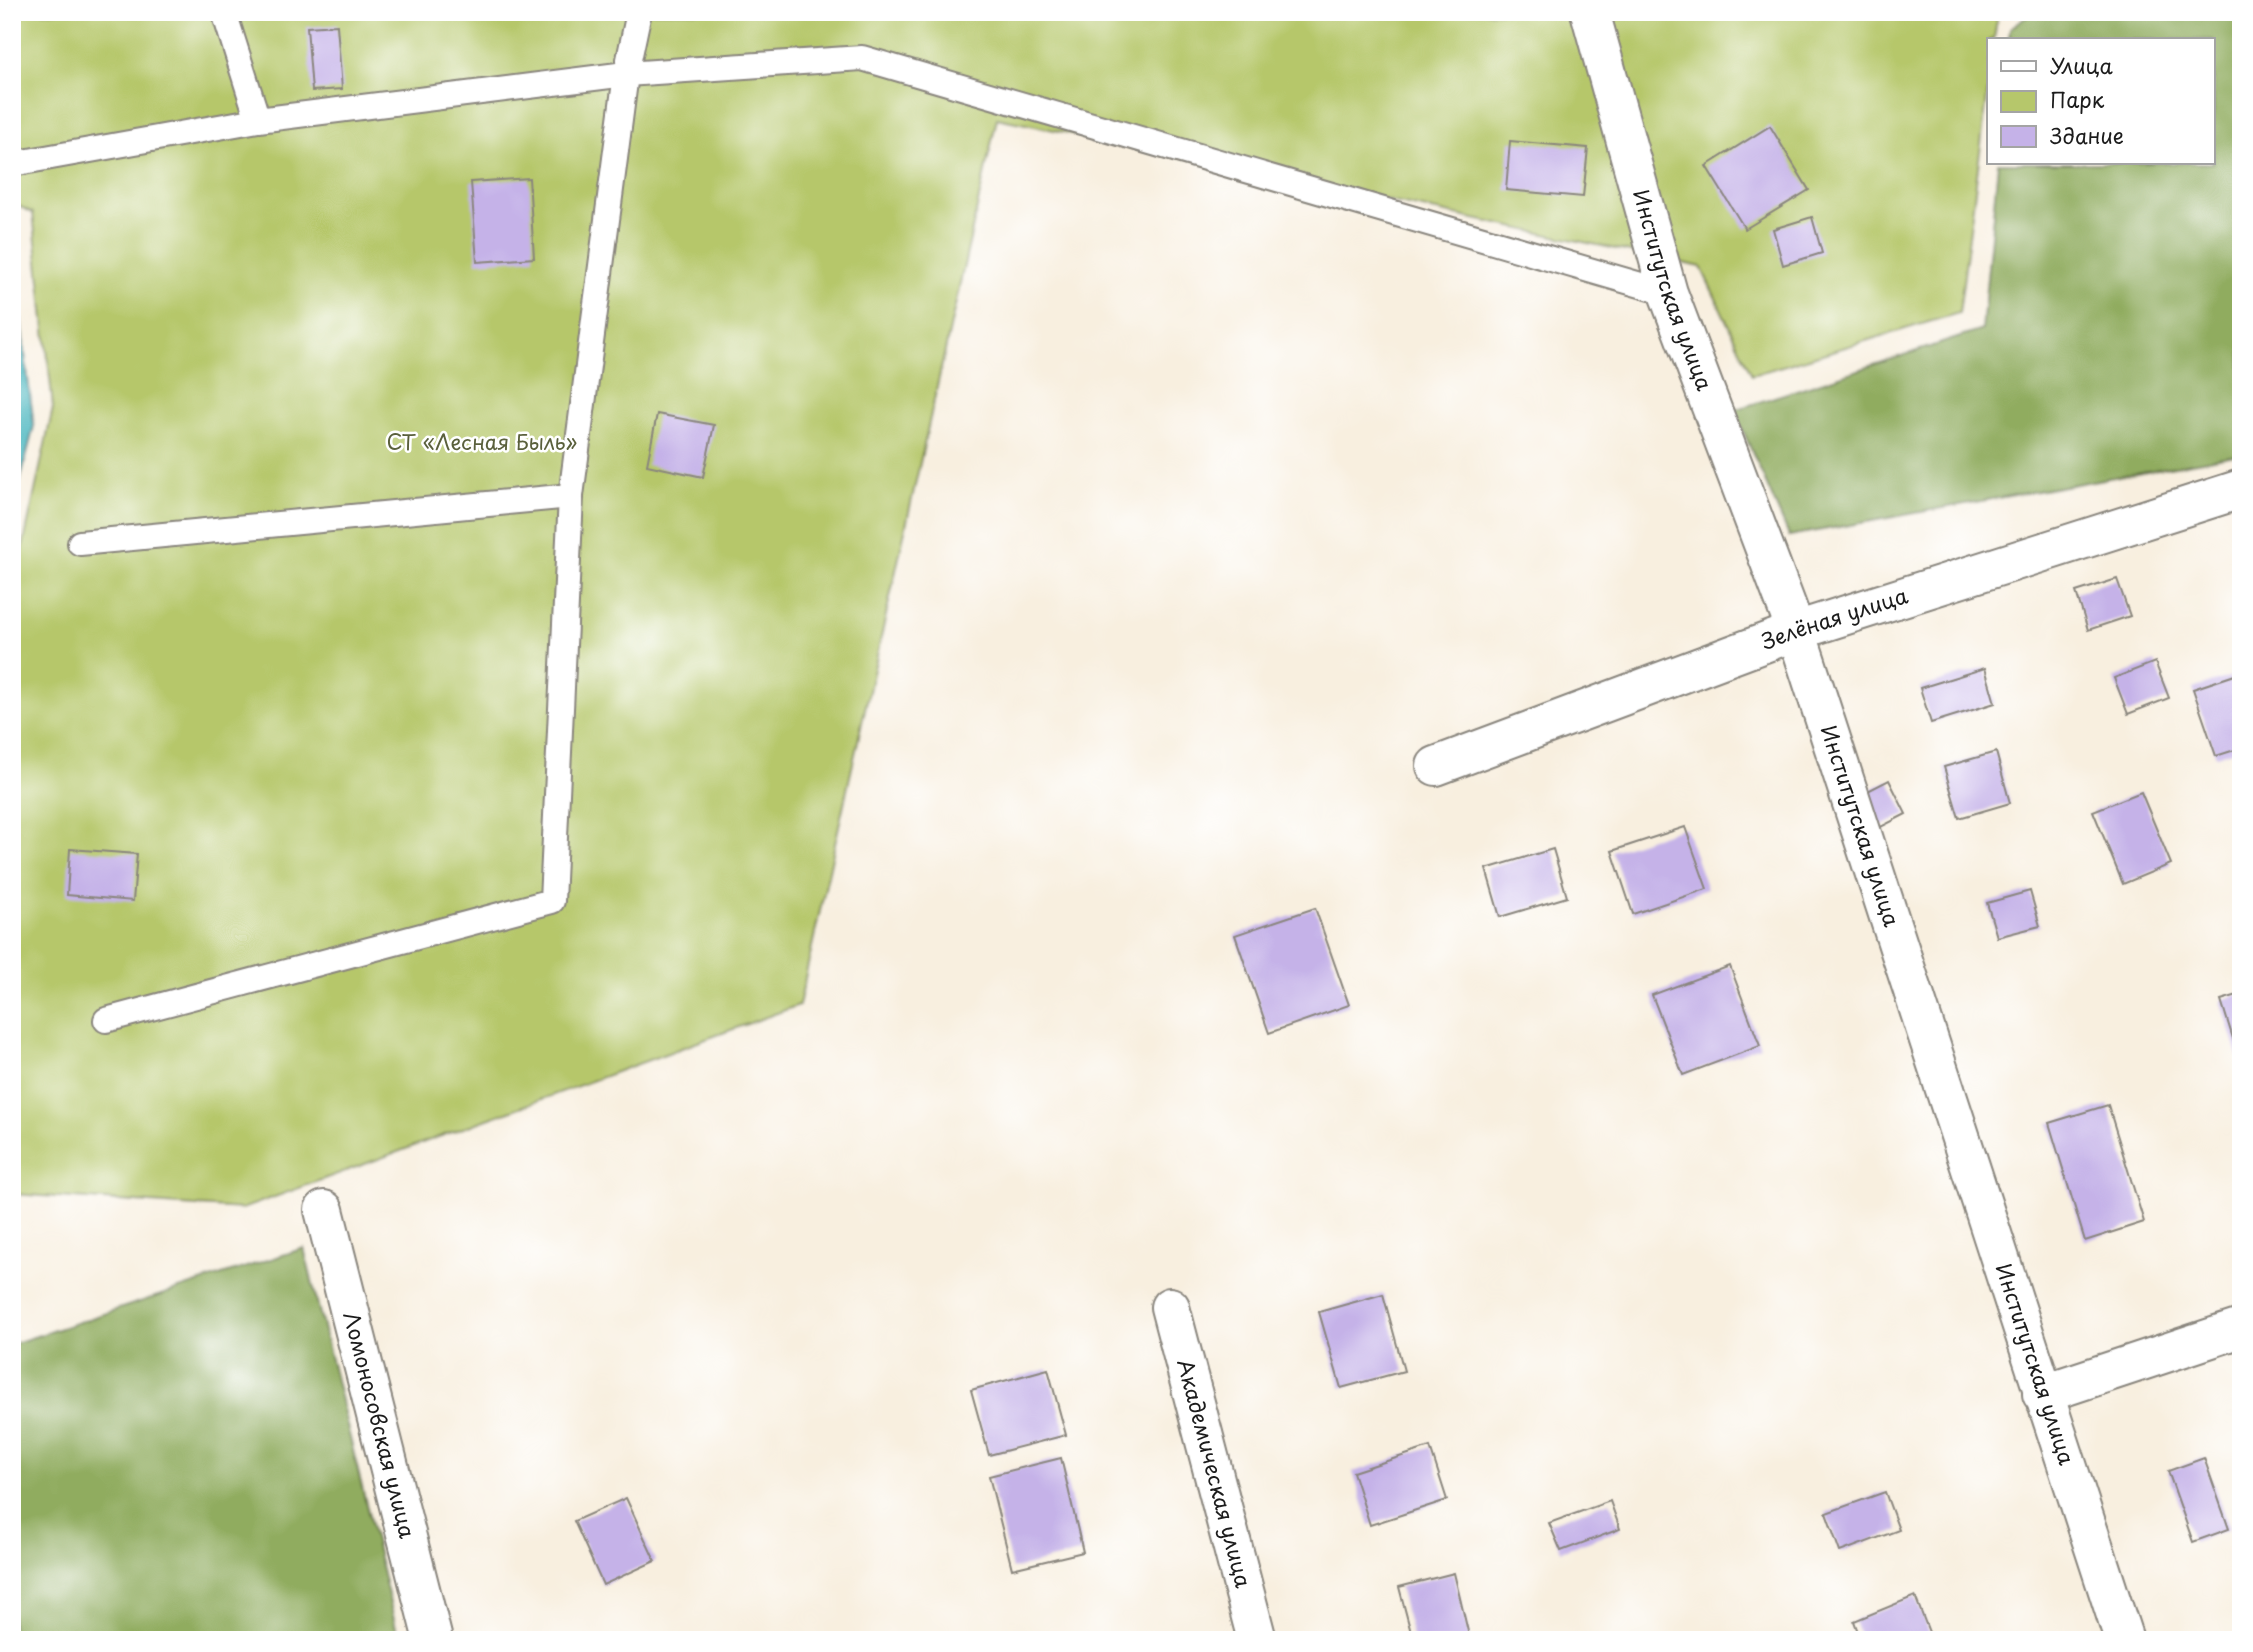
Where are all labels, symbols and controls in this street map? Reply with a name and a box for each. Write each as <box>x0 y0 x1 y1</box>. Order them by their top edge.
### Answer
legend <box>1987 38 2214 164</box>
text: Улица <box>2050 49 2113 81</box>
text: Парк <box>2050 83 2105 115</box>
text: Здание <box>2050 119 2124 151</box>
street label: Институтская улица <box>1626 185 1722 395</box>
park label: СТ «Лесная Быль» <box>387 425 577 457</box>
street label: Зелёная улица <box>1756 578 1912 657</box>
street label: Институтская улица <box>1814 720 1909 931</box>
street label: Институтская улица <box>1989 1259 2084 1469</box>
street label: Ломоносовская улица <box>336 1308 425 1542</box>
street label: Академическая улица <box>1170 1355 1261 1591</box>

